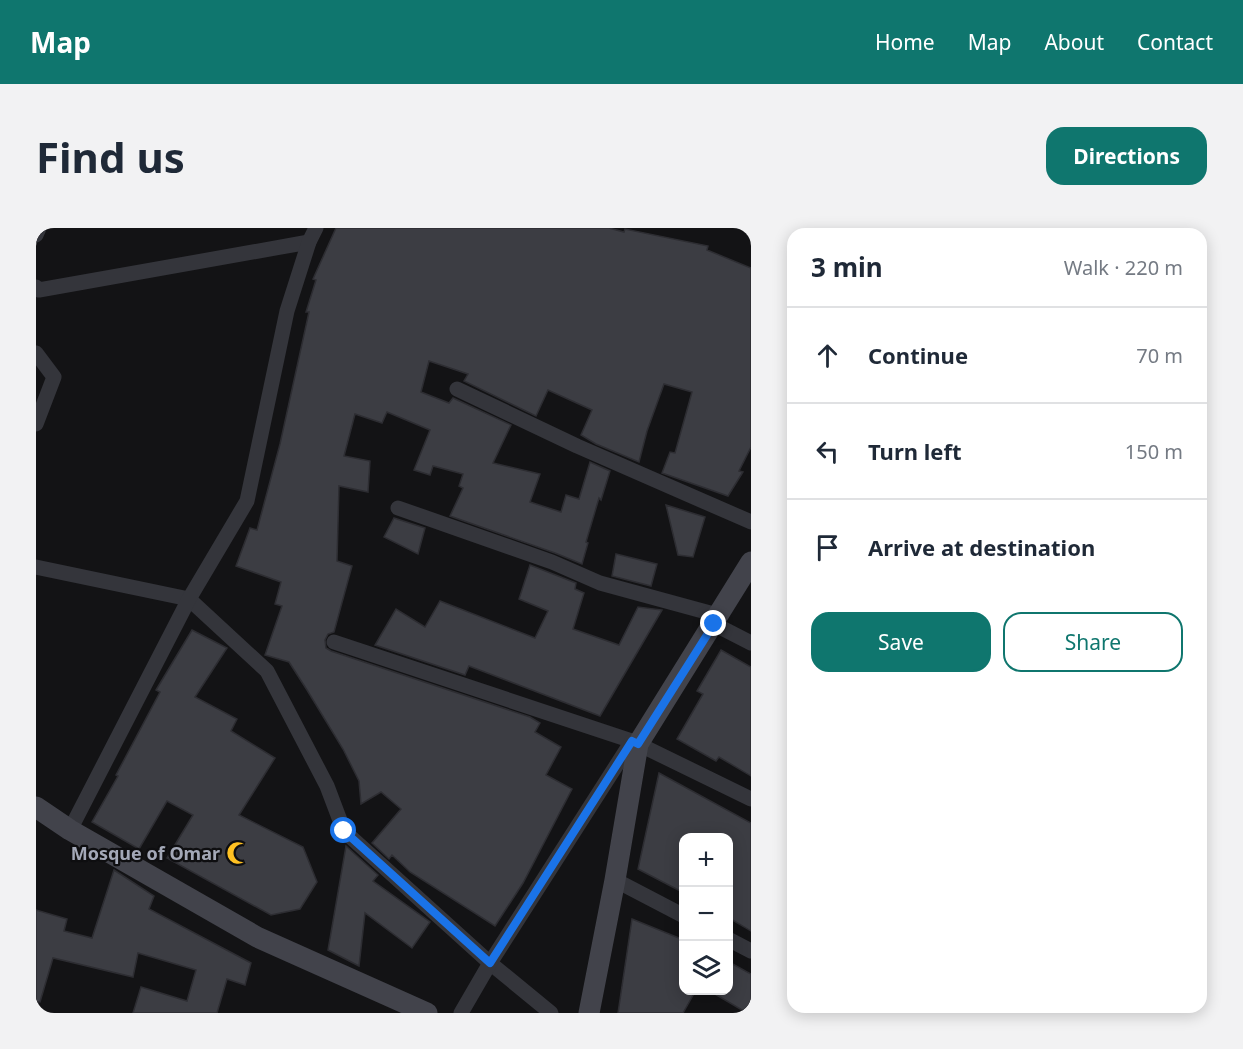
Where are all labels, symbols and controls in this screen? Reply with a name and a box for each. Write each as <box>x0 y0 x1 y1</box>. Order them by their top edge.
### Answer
text: Map <box>30 23 91 61</box>
text: Home <box>875 28 935 56</box>
text: Map <box>968 28 1011 56</box>
text: About <box>1044 28 1104 56</box>
text: Contact <box>1137 28 1213 56</box>
button: Directions <box>1046 127 1207 185</box>
text: Find us <box>36 128 185 185</box>
text: 3 min <box>811 249 883 285</box>
text: Walk · 220 m <box>1064 254 1183 281</box>
icon: ahead <box>811 339 844 372</box>
text: Continue <box>868 340 968 370</box>
text: 70 m <box>1136 342 1183 369</box>
icon: left <box>811 435 844 468</box>
text: Turn left <box>868 436 962 466</box>
text: 150 m <box>1125 438 1183 465</box>
icon: arrive <box>811 531 844 564</box>
text: Arrive at destination <box>868 532 1095 562</box>
route end <box>700 610 726 636</box>
button: Save <box>811 612 991 672</box>
button: Share <box>1003 612 1183 672</box>
route start <box>330 817 356 843</box>
map controls <box>679 833 733 995</box>
button: + <box>679 833 733 887</box>
mosque icon: Mosque of Omar <box>225 840 251 866</box>
place label: Mosque of Omar <box>71 841 220 865</box>
button: − <box>679 887 733 941</box>
button: layers <box>679 941 733 995</box>

